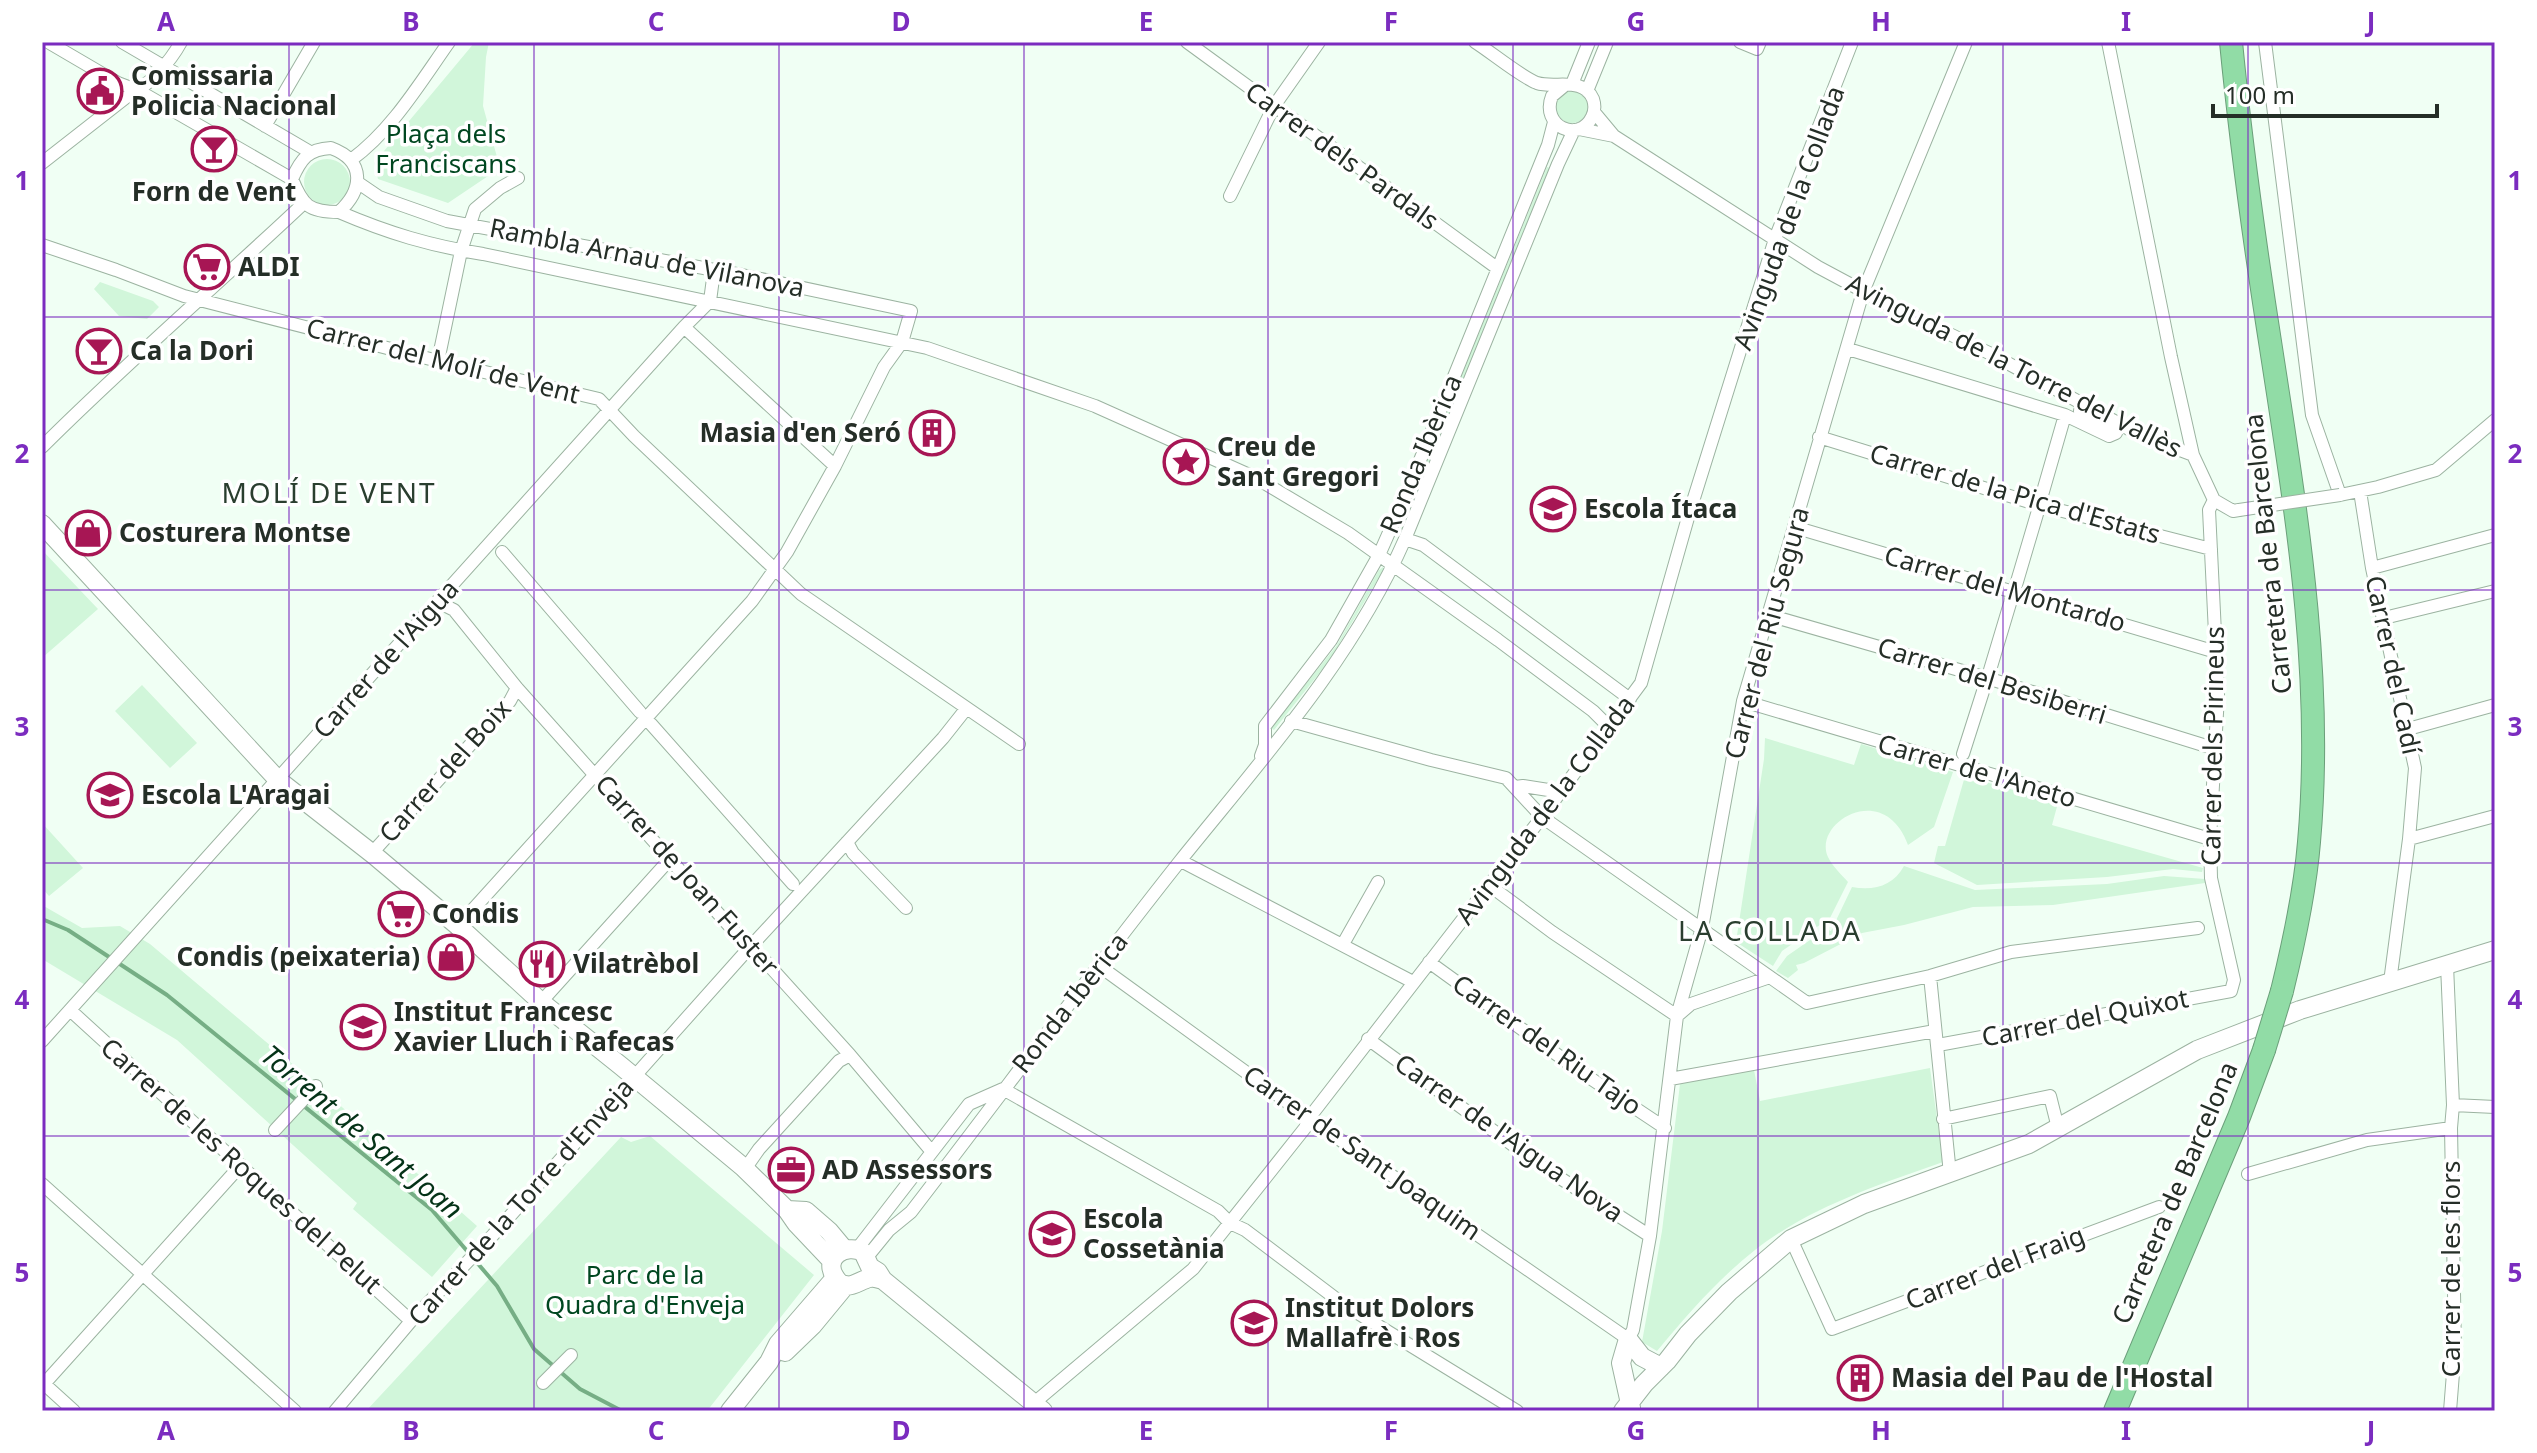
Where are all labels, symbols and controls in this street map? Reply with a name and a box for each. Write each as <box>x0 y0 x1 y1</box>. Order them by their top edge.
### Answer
text: A <box>157 3 175 39</box>
text: B <box>402 3 420 39</box>
text: C <box>648 3 664 39</box>
text: D <box>891 3 911 39</box>
text: E <box>1139 3 1153 39</box>
text: F <box>1384 3 1398 39</box>
text: G <box>1627 3 1645 39</box>
text: H <box>1871 3 1891 39</box>
text: I <box>2121 3 2131 39</box>
text: J <box>2365 3 2375 39</box>
place label: Comissaria Policia Nacional <box>131 57 337 123</box>
public building icon: Comissaria Policia Nacional <box>76 67 124 115</box>
scale bar <box>2213 68 2437 118</box>
street label: Carrer dels Pardals <box>1239 73 1447 238</box>
text: 100 m <box>2225 78 2295 111</box>
street label: Avinguda de la Collada <box>1724 81 1853 355</box>
park label: Plaça dels Franciscans <box>375 115 517 181</box>
bar icon: Forn de Vent <box>190 125 238 173</box>
text: 1 <box>15 162 29 198</box>
text: 1 <box>2508 162 2522 198</box>
place label: Forn de Vent <box>132 173 296 209</box>
street label: Rambla Arnau de Vilanova <box>487 209 808 305</box>
supermarket icon: ALDI <box>183 243 231 291</box>
place label: ALDI <box>238 248 300 284</box>
street label: Avinguda de la Torre del Vallès <box>1840 265 2189 466</box>
street label: Carrer del Molí de Vent <box>303 309 584 411</box>
bar icon: Ca la Dori <box>75 327 123 375</box>
place label: Ca la Dori <box>130 332 254 368</box>
street label: Ronda Ibèrica <box>1370 369 1470 539</box>
building icon: Masia d'en Seró <box>908 409 956 457</box>
street label: Carretera de Barcelona <box>2234 412 2300 696</box>
place label: Masia d'en Seró <box>700 414 901 450</box>
place label: Creu de Sant Gregori <box>1217 428 1379 494</box>
street label: Carrer de la Pica d'Estats <box>1866 434 2165 552</box>
text: 2 <box>15 435 30 471</box>
text: 2 <box>2508 435 2523 471</box>
place icon: Creu de Sant Gregori <box>1162 438 1210 486</box>
district label: MOLÍ DE VENT <box>221 473 437 511</box>
school or university icon: Escola Ítaca <box>1529 485 1577 533</box>
place label: Escola Ítaca <box>1584 490 1737 526</box>
street label: Carrer del Riu Segura <box>1715 503 1817 763</box>
shop icon: Costurera Montse <box>64 509 112 557</box>
place label: Costurera Montse <box>119 514 351 550</box>
street label: Carrer del Montardo <box>1880 536 2130 640</box>
street label: Carrer de l'Aigua <box>304 571 466 746</box>
street label: Carrer del Cadí <box>2357 572 2431 759</box>
street label: Carrer dels Pirineus <box>2192 626 2232 866</box>
street label: Carrer del Besiberri <box>1873 628 2111 732</box>
street label: Avinguda de la Collada <box>1446 687 1642 931</box>
street label: Carrer del Boix <box>370 691 518 850</box>
text: 3 <box>15 708 29 744</box>
text: 3 <box>2508 708 2522 744</box>
street label: Carrer de l'Aneto <box>1874 725 2081 816</box>
street label: Carrer de Joan Fuster <box>588 766 788 983</box>
school or university icon: Escola L'Aragai <box>86 771 134 819</box>
place label: Escola L'Aragai <box>141 776 330 812</box>
supermarket icon: Condis <box>377 890 425 938</box>
place label: Condis <box>432 895 519 931</box>
district label: LA COLLADA <box>1678 911 1862 949</box>
street label: Ronda Ibèrica <box>1003 925 1136 1080</box>
shop icon: Condis (peixateria) <box>427 933 475 981</box>
place label: Condis (peixateria) <box>176 938 420 974</box>
restaurant icon: Vilatrèbol <box>518 940 566 988</box>
place label: Vilatrèbol <box>573 945 699 981</box>
street label: Carrer del Riu Tajo <box>1446 965 1649 1123</box>
street label: Carrer del Quixot <box>1978 979 2191 1055</box>
text: 4 <box>15 981 30 1017</box>
text: 4 <box>2508 981 2523 1017</box>
place label: Institut Francesc Xavier Lluch i Rafecas <box>394 993 675 1059</box>
school or university icon: Institut Francesc Xavier Lluch i Rafecas <box>339 1003 387 1051</box>
street label: Carrer de les Roques del Pelut <box>93 1029 390 1301</box>
water label: Torrent de Sant Joan <box>254 1036 471 1227</box>
street label: Carrer de l'Aigua Nova <box>1388 1044 1631 1230</box>
street label: Carrer de Sant Joaquim <box>1236 1056 1489 1248</box>
street label: Carretera de Barcelona <box>2102 1056 2246 1329</box>
street label: Carrer de la Torre d'Enveja <box>399 1070 641 1333</box>
office icon: AD Assessors <box>767 1146 815 1194</box>
place label: AD Assessors <box>822 1151 992 1187</box>
street label: Carrer de les flors <box>2432 1161 2468 1377</box>
place label: Escola Cossetània <box>1083 1200 1225 1266</box>
school or university icon: Escola Cossetània <box>1028 1210 1076 1258</box>
street label: Carrer del Fraig <box>1900 1216 2089 1318</box>
text: 5 <box>15 1254 29 1290</box>
text: 5 <box>2508 1254 2522 1290</box>
park label: Parc de la Quadra d'Enveja <box>545 1256 745 1322</box>
place label: Institut Dolors Mallafrè i Ros <box>1285 1289 1474 1355</box>
school or university icon: Institut Dolors Mallafrè i Ros <box>1230 1299 1278 1347</box>
building icon: Masia del Pau de l'Hostal <box>1836 1354 1884 1402</box>
place label: Masia del Pau de l'Hostal <box>1891 1359 2213 1395</box>
text: A <box>157 1412 175 1448</box>
text: B <box>402 1412 420 1448</box>
text: C <box>648 1412 664 1448</box>
text: D <box>891 1412 911 1448</box>
text: E <box>1139 1412 1153 1448</box>
text: F <box>1384 1412 1398 1448</box>
text: G <box>1627 1412 1645 1448</box>
text: H <box>1871 1412 1891 1448</box>
text: I <box>2121 1412 2131 1448</box>
text: J <box>2365 1412 2375 1448</box>

